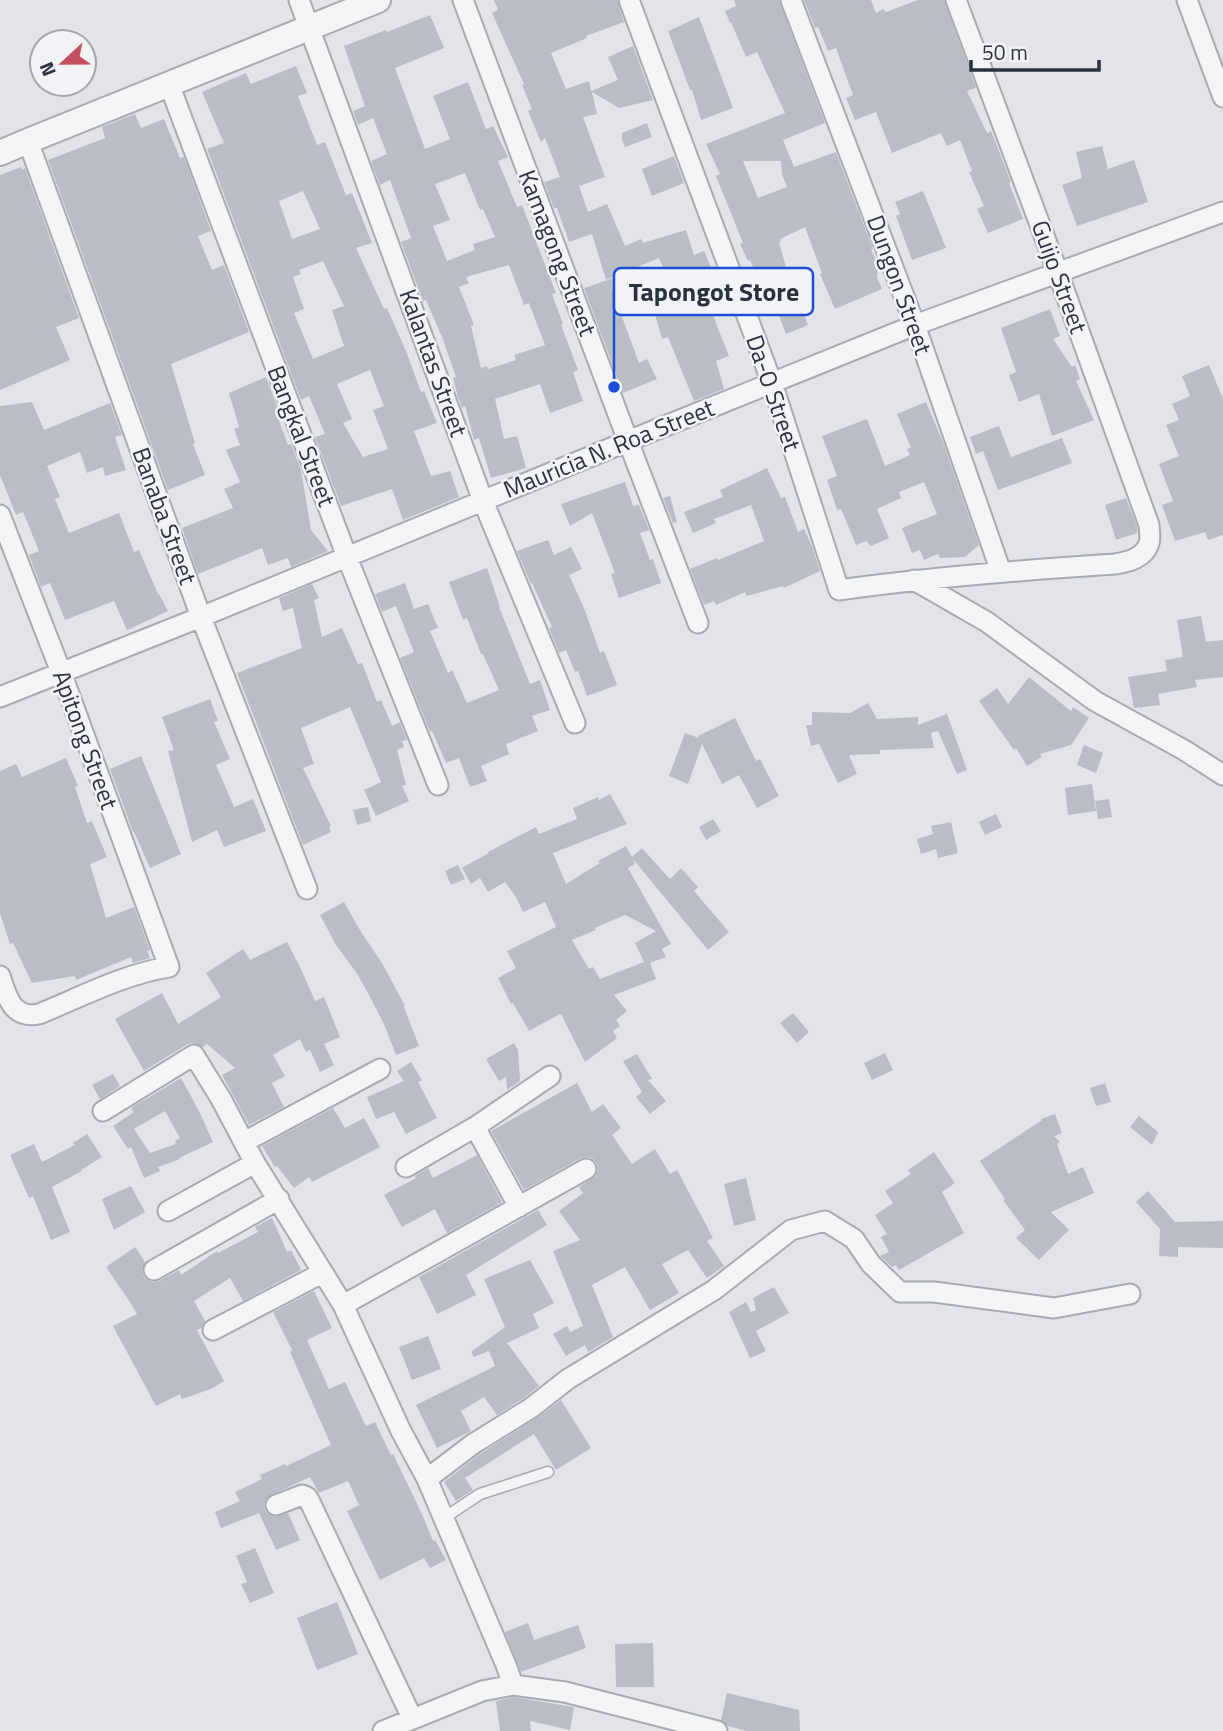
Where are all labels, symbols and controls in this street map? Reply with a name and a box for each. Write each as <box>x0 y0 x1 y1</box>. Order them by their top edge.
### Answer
north arrow <box>28 28 98 98</box>
scale bar <box>971 28 1099 72</box>
text: 50 m <box>982 36 1028 68</box>
text: N <box>31 58 63 81</box>
street label: Kamagong Street <box>510 164 606 341</box>
street label: Dungon Street <box>858 210 942 360</box>
street label: Guijo Street <box>1023 215 1097 339</box>
callout: Tapongot Store <box>614 268 813 315</box>
text: Tapongot Store <box>629 272 799 311</box>
street label: Kalantas Street <box>391 284 478 442</box>
street label: Da-O Street <box>737 330 811 456</box>
street label: Bangkal Street <box>259 360 345 512</box>
street label: Mauricia N. Roa Street <box>498 389 720 507</box>
street label: Banaba Street <box>123 442 207 590</box>
street label: Apitong Street <box>44 665 128 815</box>

